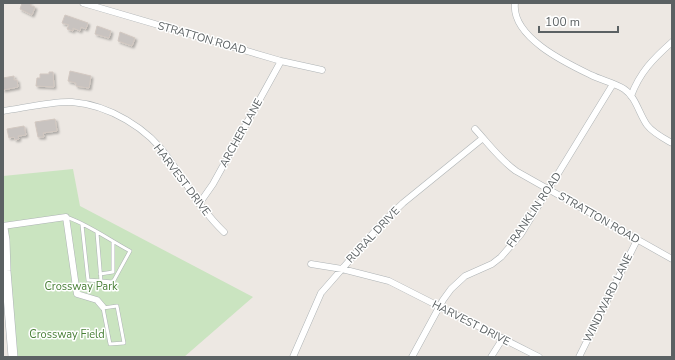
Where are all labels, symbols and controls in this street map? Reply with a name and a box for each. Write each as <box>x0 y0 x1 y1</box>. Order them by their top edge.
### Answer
scale bar <box>539 8 618 34</box>
text: 100 m <box>545 14 580 30</box>
street label: STRATTON ROAD <box>156 18 248 58</box>
street label: ARCHER LANE <box>216 96 266 170</box>
street label: HARVEST DRIVE <box>150 141 214 219</box>
street label: FRANKLIN ROAD <box>503 169 565 251</box>
street label: STRATTON ROAD <box>556 189 642 247</box>
street label: RURAL DRIVE <box>343 204 403 266</box>
street label: WINDWARD LANE <box>580 251 636 345</box>
park label: Crossway Park <box>44 279 118 294</box>
street label: HARVEST DRIVE <box>429 297 513 349</box>
park label: Crossway Field <box>29 327 105 342</box>

